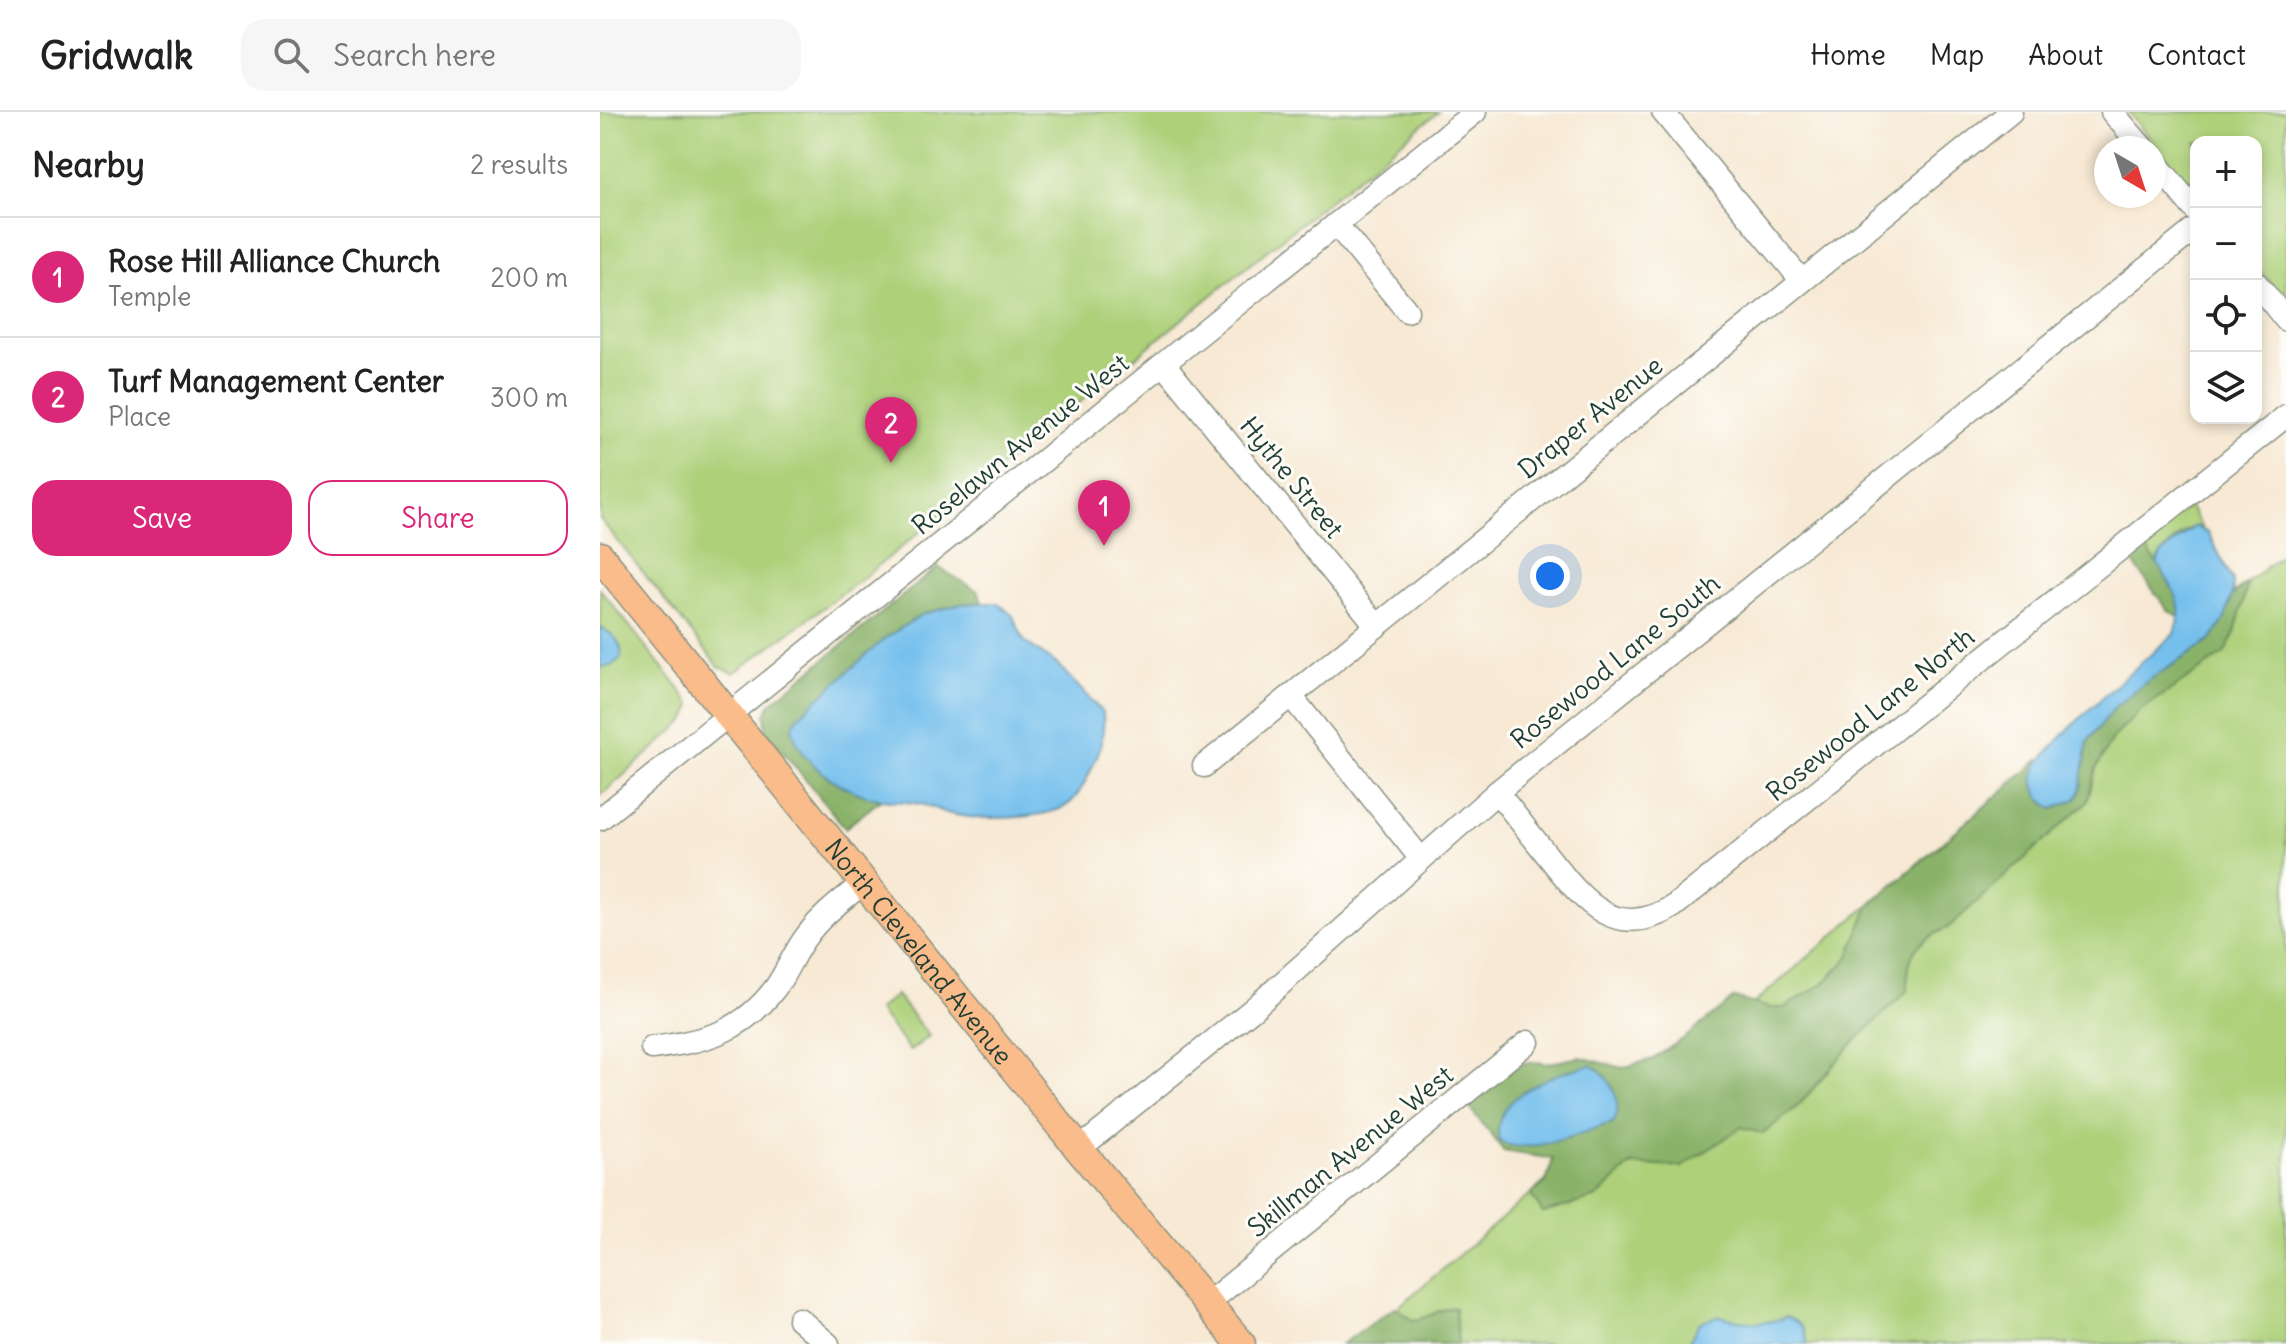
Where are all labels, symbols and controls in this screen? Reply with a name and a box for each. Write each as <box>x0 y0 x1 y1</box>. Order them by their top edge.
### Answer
search box <box>241 19 801 91</box>
text: Gridwalk <box>40 32 193 79</box>
icon: search <box>269 33 313 77</box>
text: Search here <box>333 36 496 74</box>
text: Home <box>1810 37 1886 73</box>
text: Map <box>1930 37 1984 73</box>
text: About <box>2028 37 2103 73</box>
text: Contact <box>2147 37 2246 73</box>
north arrow <box>2094 136 2166 208</box>
map controls <box>2190 136 2262 424</box>
button: + <box>2190 136 2262 208</box>
text: Nearby <box>32 143 145 186</box>
text: 2 results <box>470 148 568 181</box>
button: − <box>2190 208 2262 280</box>
text: Rose Hill Alliance Church <box>108 242 440 280</box>
text: 1 <box>53 261 63 294</box>
text: 200 m <box>491 261 568 294</box>
text: Temple <box>108 280 191 313</box>
button: locate <box>2190 280 2262 352</box>
street label: Roselawn Avenue West <box>905 346 1135 542</box>
street label: Draper Avenue <box>1511 349 1669 485</box>
button: layers <box>2190 352 2262 424</box>
text: Turf Management Center <box>108 362 444 400</box>
text: 2 <box>51 381 65 414</box>
text: 300 m <box>490 381 568 414</box>
pin: 2 <box>865 397 917 463</box>
text: Place <box>108 400 171 433</box>
street label: Hythe Street <box>1233 410 1351 545</box>
button: Save <box>32 480 292 556</box>
button: Share <box>308 480 568 556</box>
pin: 1 <box>1078 480 1130 546</box>
your location <box>1530 556 1570 596</box>
street label: Rosewood Lane South <box>1504 566 1726 756</box>
street label: Rosewood Lane North <box>1759 620 1981 808</box>
street label: North Cleveland Avenue <box>818 832 1020 1071</box>
street label: Skillman Avenue West <box>1241 1058 1460 1244</box>

